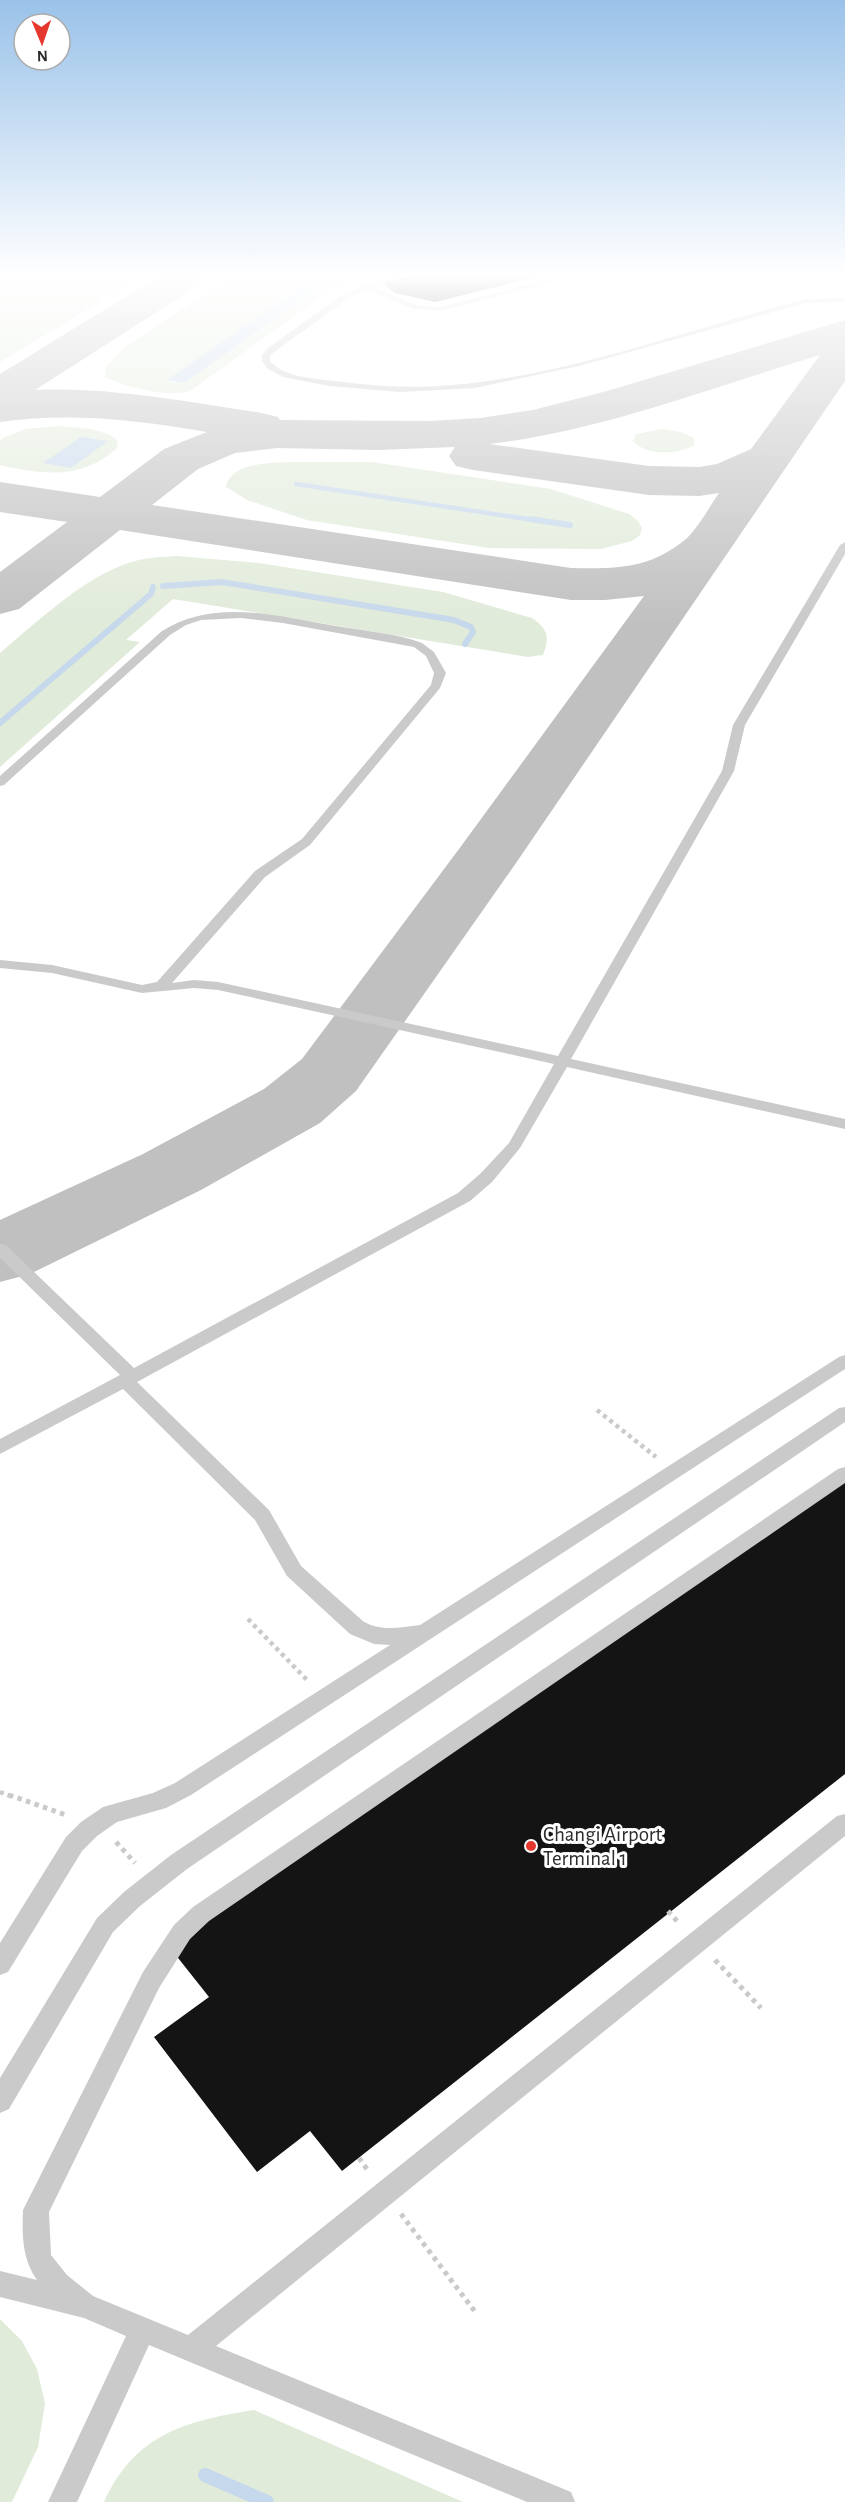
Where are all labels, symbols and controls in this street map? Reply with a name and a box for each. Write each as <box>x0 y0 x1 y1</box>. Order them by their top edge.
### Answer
north arrow <box>12 12 72 72</box>
text: N <box>37 48 48 64</box>
place label: Changi Airport Terminal 1 <box>543 1824 663 1869</box>
marker: Changi Airport Terminal 1 <box>524 1839 538 1853</box>

